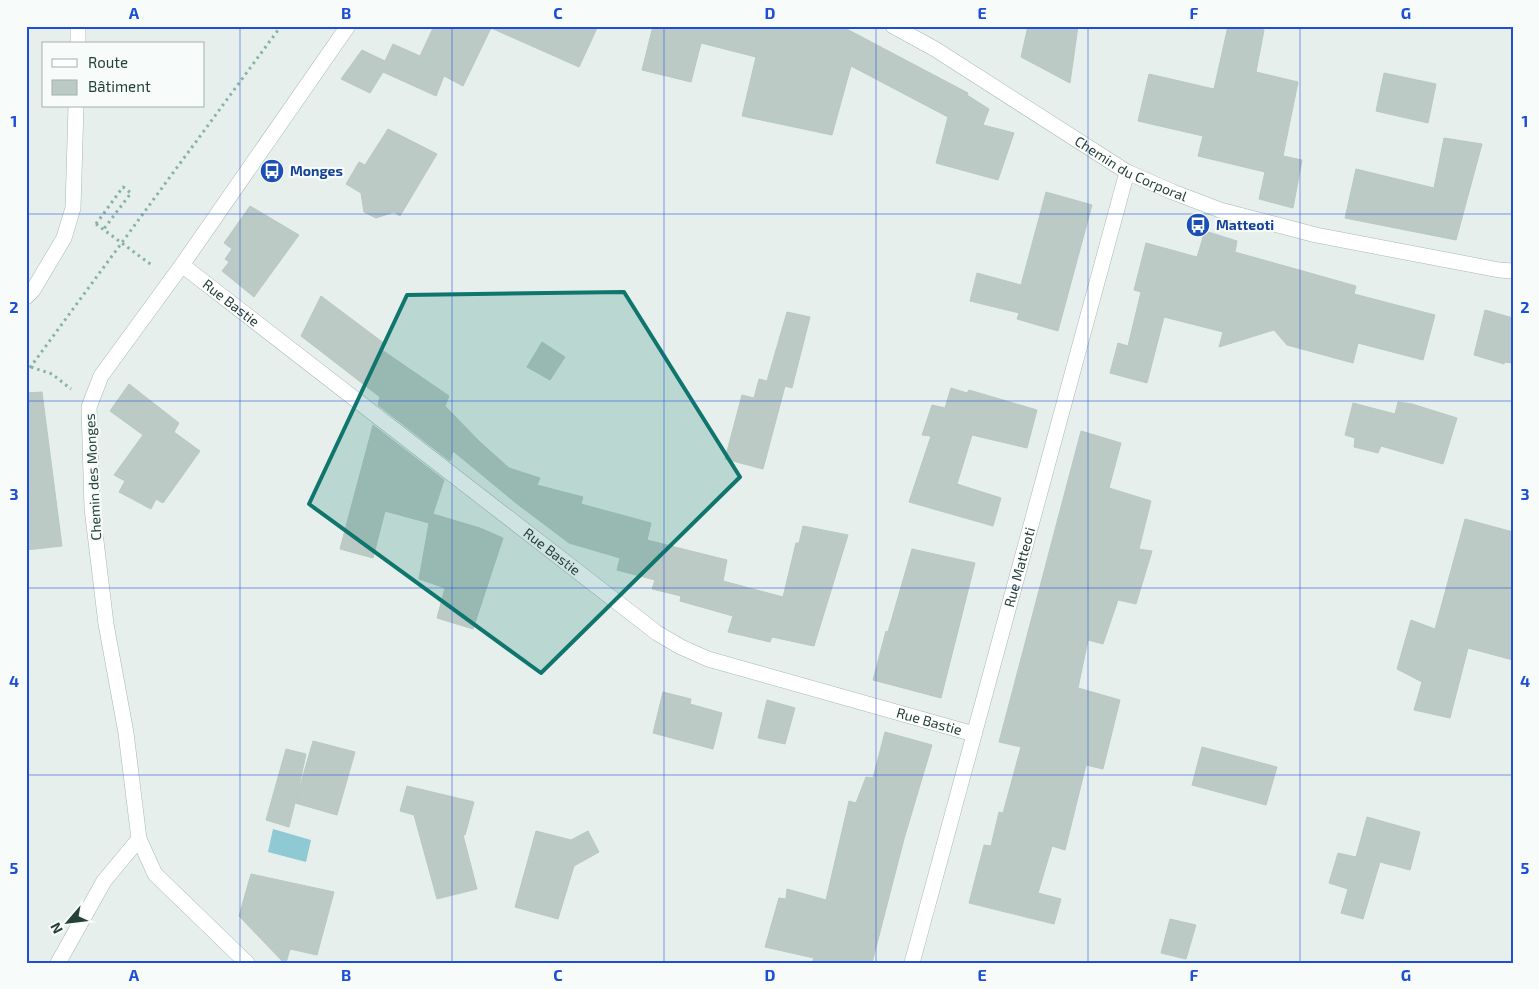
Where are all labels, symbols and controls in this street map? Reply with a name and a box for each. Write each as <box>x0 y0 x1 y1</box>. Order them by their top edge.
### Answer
text: A <box>129 3 140 22</box>
text: B <box>341 3 351 22</box>
text: C <box>553 3 563 22</box>
text: D <box>765 3 776 22</box>
text: E <box>977 3 987 22</box>
text: F <box>1190 3 1199 22</box>
text: G <box>1401 3 1411 22</box>
legend <box>42 42 205 108</box>
text: Route <box>88 53 128 71</box>
text: Bâtiment <box>88 77 151 95</box>
text: 1 <box>11 111 17 130</box>
text: 1 <box>1522 111 1528 130</box>
street label: Chemin du Corporal <box>1072 132 1190 205</box>
bus stop icon: Monges <box>259 158 285 184</box>
place label: Monges <box>290 162 343 179</box>
bus stop icon: Matteoti <box>1185 212 1211 238</box>
place label: Matteoti <box>1216 216 1274 233</box>
street label: Rue Bastie <box>200 275 263 330</box>
text: 2 <box>9 297 19 316</box>
text: 2 <box>1520 297 1530 316</box>
street label: Chemin des Monges <box>81 413 104 541</box>
text: 3 <box>9 484 19 503</box>
text: 3 <box>1520 484 1530 503</box>
street label: Rue Bastie <box>521 524 584 579</box>
street label: Rue Matteoti <box>1000 525 1038 609</box>
text: 4 <box>9 671 19 690</box>
text: 4 <box>1520 671 1530 690</box>
street label: Rue Bastie <box>895 704 964 738</box>
text: 5 <box>10 858 19 877</box>
text: 5 <box>1521 858 1530 877</box>
north arrow <box>42 896 92 946</box>
text: N <box>46 920 66 937</box>
text: A <box>129 965 140 984</box>
text: B <box>341 965 351 984</box>
text: C <box>553 965 563 984</box>
text: D <box>765 965 776 984</box>
text: E <box>977 965 987 984</box>
text: F <box>1190 965 1199 984</box>
text: G <box>1401 965 1411 984</box>

